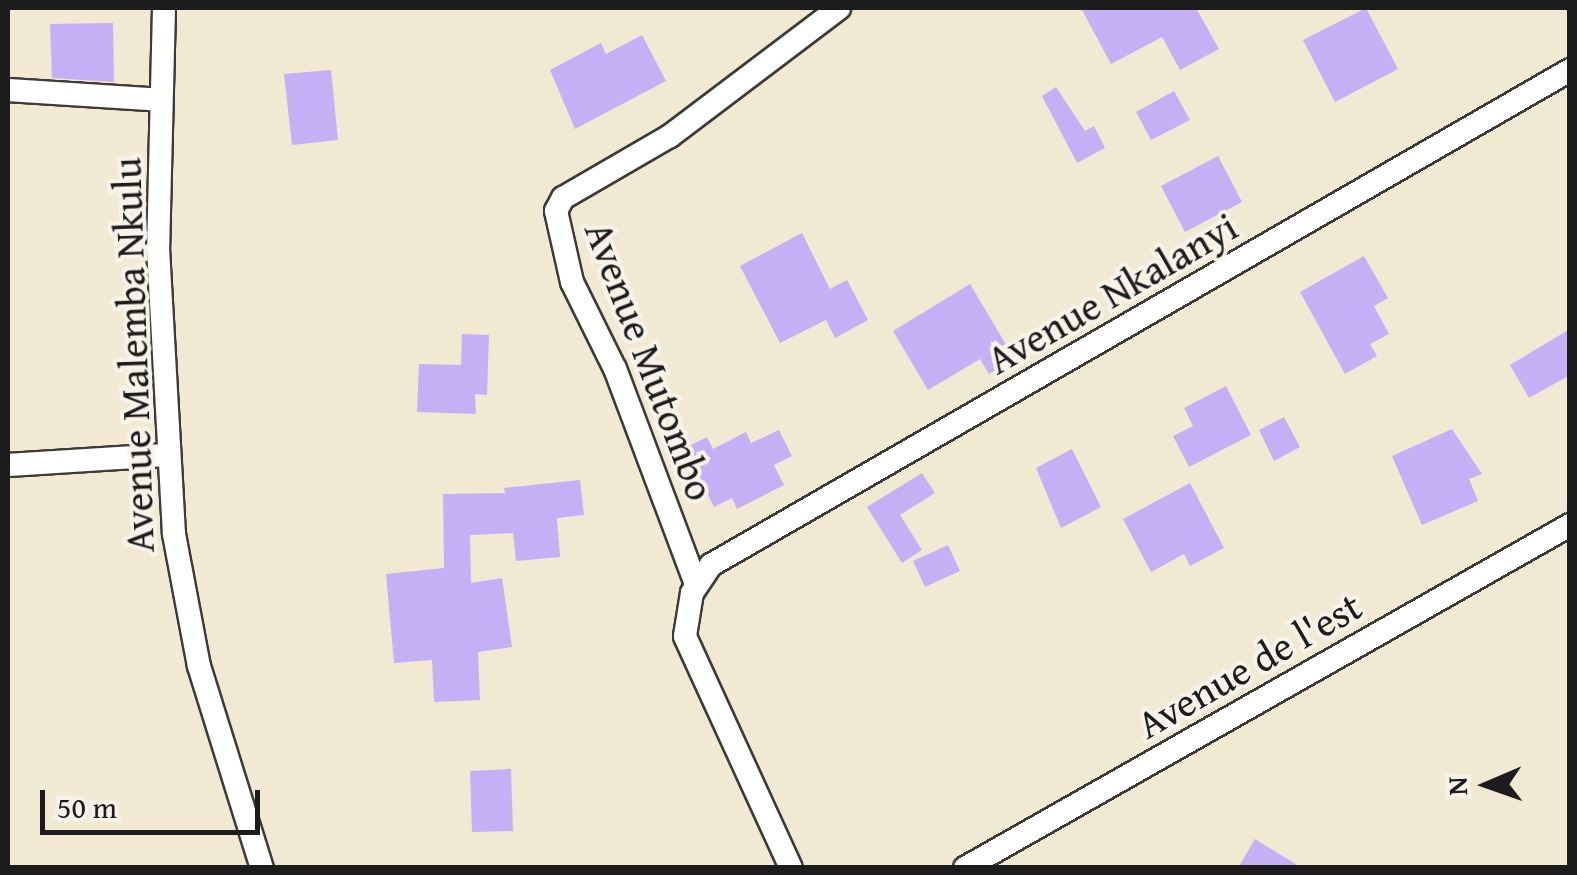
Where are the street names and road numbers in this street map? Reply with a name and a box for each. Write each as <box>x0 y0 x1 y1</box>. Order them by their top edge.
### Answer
street label: Avenue Malemba Nkulu <box>102 157 164 553</box>
street label: Avenue Nkalanyi <box>978 202 1246 384</box>
street label: Avenue Mutombo <box>575 215 725 507</box>
street label: Avenue de l'est <box>1128 581 1370 749</box>

